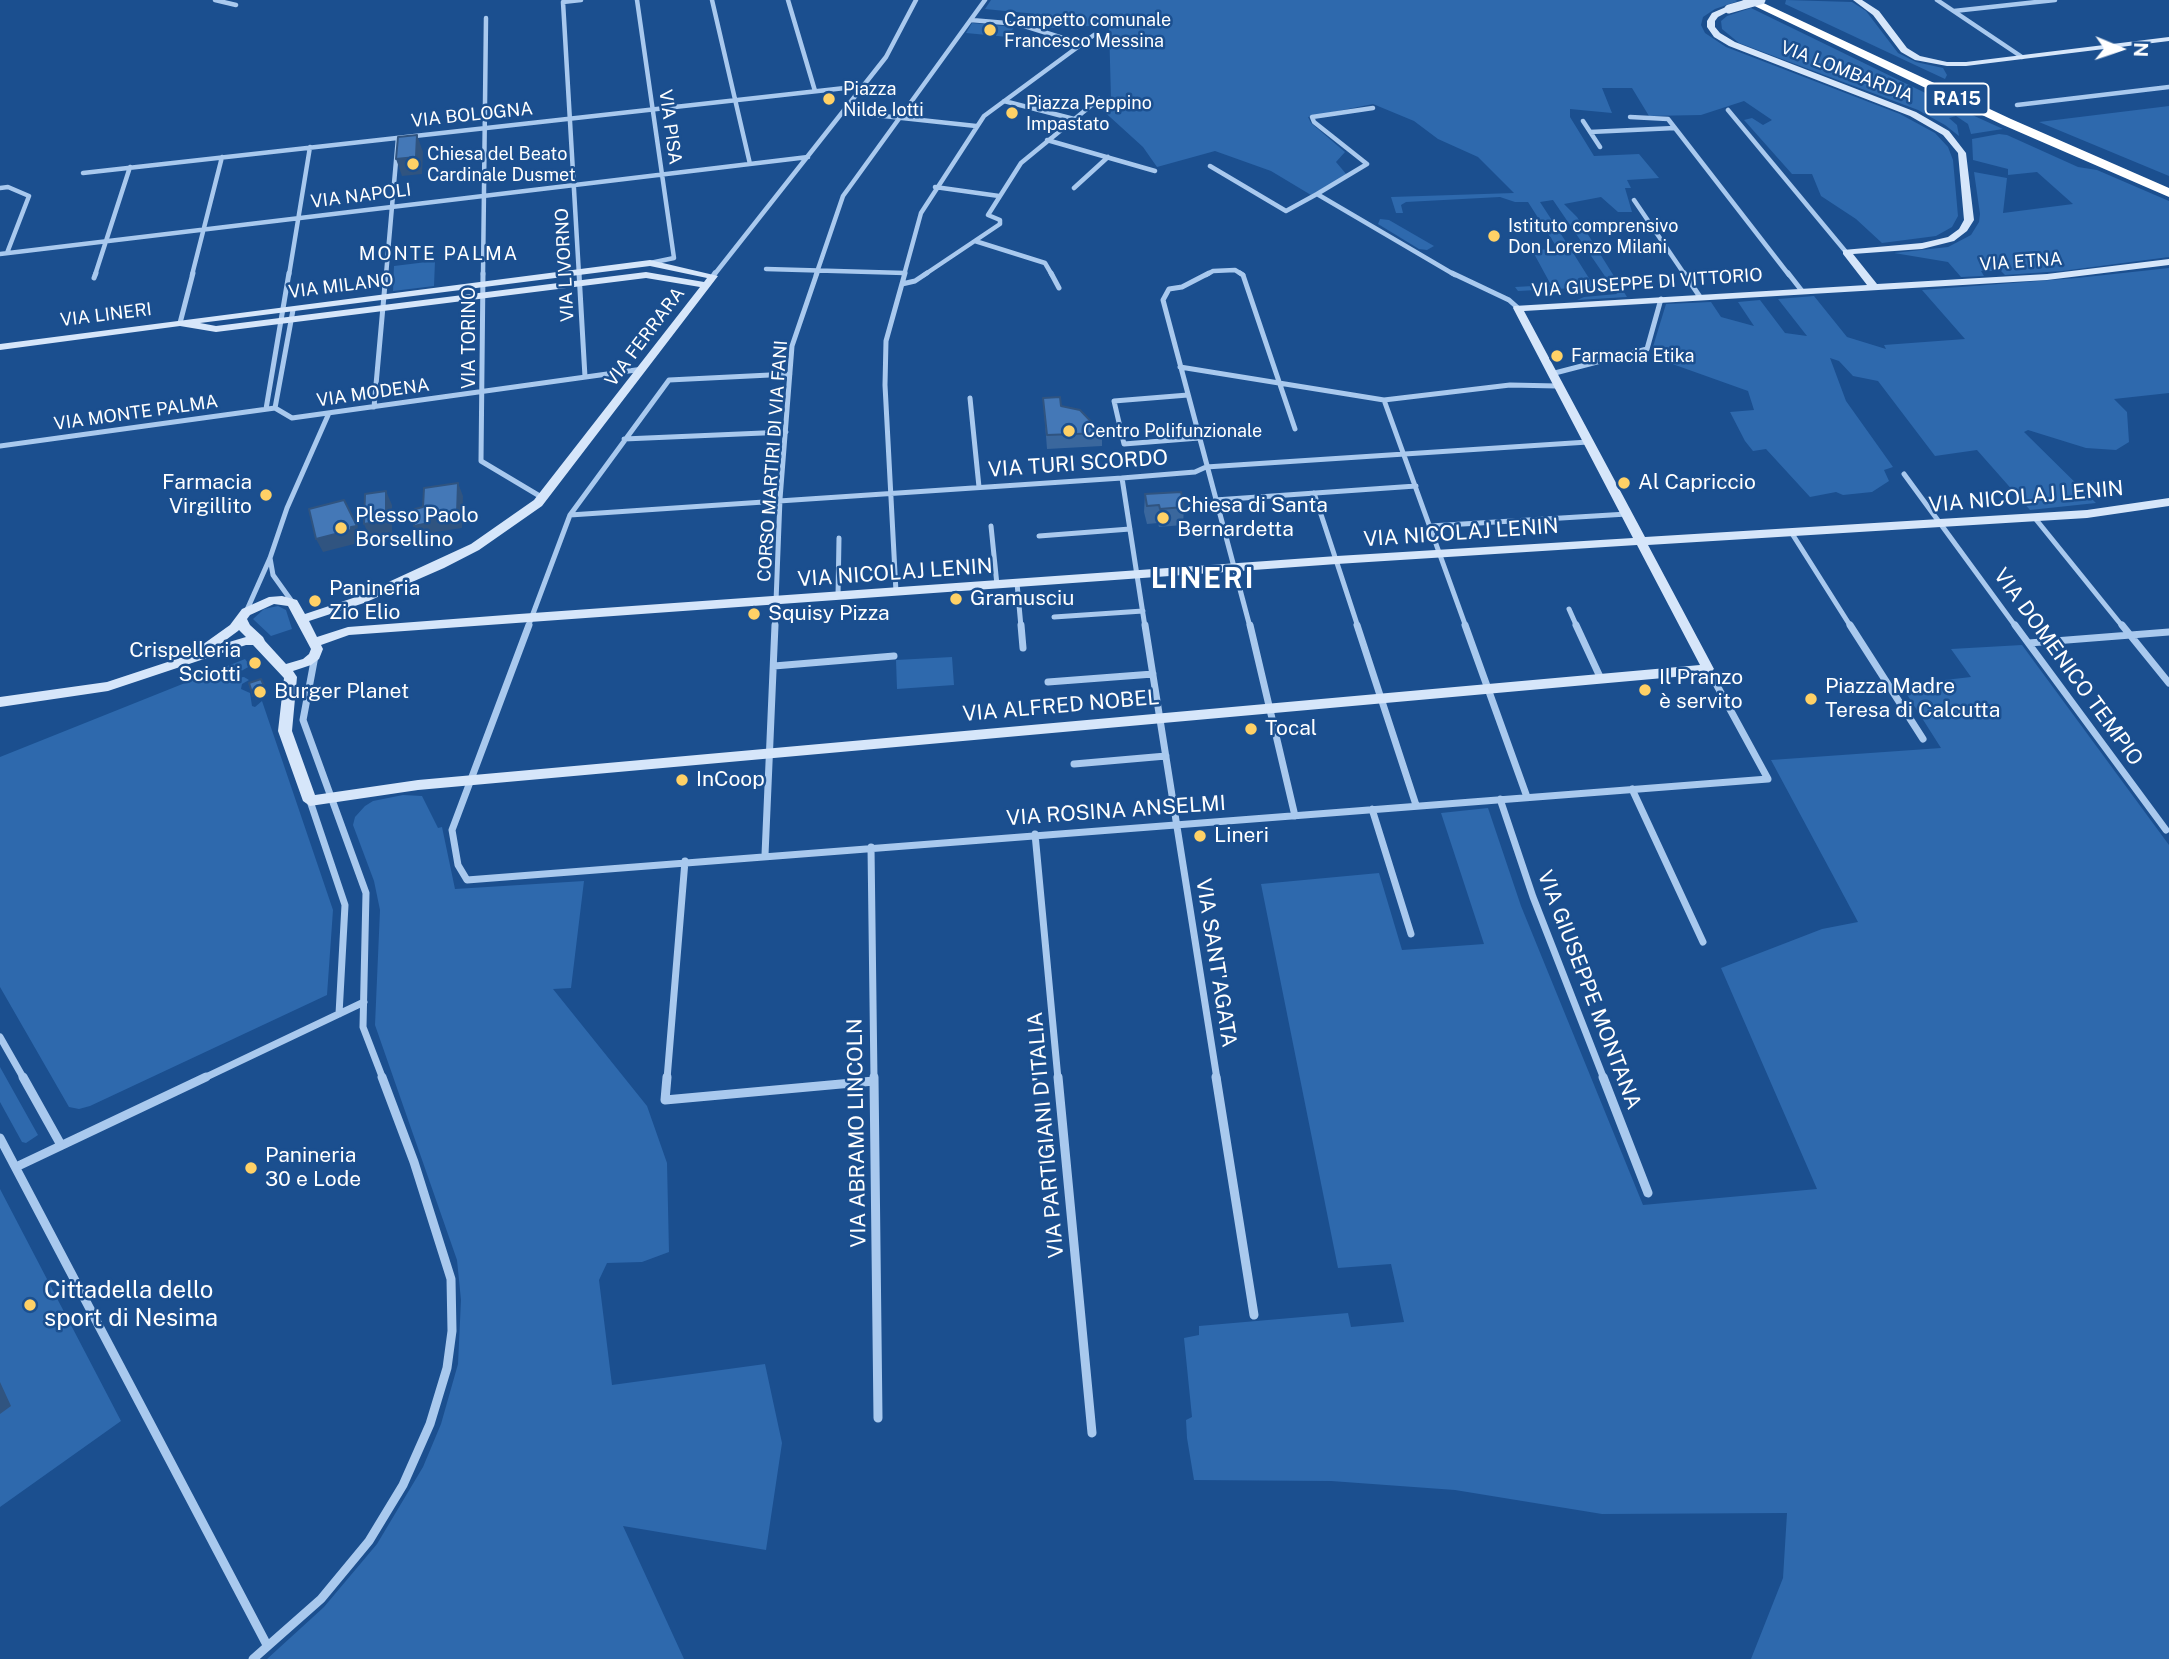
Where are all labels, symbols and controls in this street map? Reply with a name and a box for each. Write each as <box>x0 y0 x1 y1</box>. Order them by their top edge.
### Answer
place label: Campetto comunale Francesco Messina <box>1004 9 1171 52</box>
north arrow <box>2085 14 2155 84</box>
marker: Campetto comunale Francesco Messina <box>982 22 998 38</box>
street label: VIA LOMBARDIA <box>1777 37 1917 107</box>
text: N <box>2130 42 2152 58</box>
place label: Piazza Nilde Iotti <box>843 78 924 120</box>
road number: RA15 <box>1926 83 1988 114</box>
street label: VIA PISA <box>654 88 686 166</box>
marker: Piazza Nilde Iotti <box>821 91 837 107</box>
place label: Piazza Peppino Impastato <box>1026 92 1152 134</box>
street label: VIA BOLOGNA <box>410 98 534 132</box>
marker: Piazza Peppino Impastato <box>1004 105 1020 121</box>
place label: Chiesa del Beato Cardinale Dusmet <box>427 143 576 186</box>
marker: Chiesa del Beato Cardinale Dusmet <box>405 156 421 172</box>
street label: VIA NAPOLI <box>310 179 412 213</box>
street label: VIA LIVORNO <box>551 208 579 322</box>
place label: Istituto comprensivo Don Lorenzo Milani <box>1508 215 1678 258</box>
marker: Istituto comprensivo Don Lorenzo Milani <box>1486 228 1502 244</box>
district label: MONTE PALMA <box>360 243 518 265</box>
street label: VIA ETNA <box>1979 248 2063 276</box>
street label: VIA GIUSEPPE DI VITTORIO <box>1531 264 1763 302</box>
street label: VIA MILANO <box>287 269 395 303</box>
street label: VIA FERRARA <box>601 283 689 391</box>
street label: VIA TORINO <box>458 287 480 389</box>
street label: VIA LINERI <box>59 299 153 331</box>
street label: CORSO MARTIRI DI VIA FANI <box>754 339 792 583</box>
place label: Farmacia Etika <box>1571 345 1695 367</box>
marker: Farmacia Etika <box>1549 348 1565 364</box>
street label: VIA MODENA <box>315 374 431 412</box>
street label: VIA MONTE PALMA <box>53 391 219 435</box>
place label: Centro Polifunzionale <box>1083 420 1262 442</box>
marker: Centro Polifunzionale <box>1061 423 1077 439</box>
street label: VIA TURI SCORDO <box>987 445 1169 483</box>
place label: Farmacia Virgillito <box>162 470 252 520</box>
place label: Al Capriccio <box>1638 470 1756 496</box>
marker: Al Capriccio <box>1616 475 1632 491</box>
street label: VIA NICOLAJ LENIN <box>1928 476 2124 518</box>
marker: Farmacia Virgillito <box>258 487 274 503</box>
place label: Chiesa di Santa Bernardetta <box>1177 493 1328 543</box>
place label: Plesso Paolo Borsellino <box>355 503 479 553</box>
marker: Chiesa di Santa Bernardetta <box>1155 510 1171 526</box>
street label: VIA NICOLAJ LENIN <box>1363 514 1559 552</box>
marker: Plesso Paolo Borsellino <box>333 520 349 536</box>
street label: VIA NICOLAJ LENIN <box>797 554 993 592</box>
district label: LINERI <box>1151 562 1255 596</box>
street label: VIA DOMENICO TEMPIO <box>1988 564 2148 770</box>
place label: Panineria Zio Elio <box>329 576 420 626</box>
place label: Gramusciu <box>970 586 1074 612</box>
marker: Gramusciu <box>948 591 964 607</box>
marker: Panineria Zio Elio <box>307 593 323 609</box>
place label: Squisy Pizza <box>768 601 890 627</box>
marker: Squisy Pizza <box>746 606 762 622</box>
place label: Crispelleria Sciotti <box>129 638 241 688</box>
marker: Crispelleria Sciotti <box>247 655 263 671</box>
place label: Il Pranzo è servito <box>1659 665 1743 715</box>
place label: Piazza Madre Teresa di Calcutta <box>1825 674 2000 724</box>
place label: Burger Planet <box>274 679 409 705</box>
marker: Il Pranzo è servito <box>1637 682 1653 698</box>
marker: Burger Planet <box>252 684 268 700</box>
street label: VIA ALFRED NOBEL <box>962 685 1160 727</box>
marker: Piazza Madre Teresa di Calcutta <box>1803 691 1819 707</box>
place label: Tocal <box>1265 716 1317 742</box>
marker: Tocal <box>1243 721 1259 737</box>
place label: InCoop <box>696 767 765 793</box>
marker: InCoop <box>674 772 690 788</box>
street label: VIA ROSINA ANSELMI <box>1005 791 1227 831</box>
place label: Lineri <box>1214 823 1269 849</box>
marker: Lineri <box>1192 828 1208 844</box>
street label: VIA GIUSEPPE MONTANA <box>1532 867 1646 1113</box>
street label: VIA SANT'AGATA <box>1190 877 1242 1049</box>
street label: VIA PARTIGIANI D'ITALIA <box>1023 1011 1069 1259</box>
street label: VIA ABRAMO LINCOLN <box>842 1018 872 1248</box>
place label: Panineria 30 e Lode <box>265 1143 361 1193</box>
marker: Panineria 30 e Lode <box>243 1160 259 1176</box>
place label: Cittadella dello sport di Nesima <box>44 1277 218 1333</box>
marker: Cittadella dello sport di Nesima <box>22 1297 38 1313</box>

